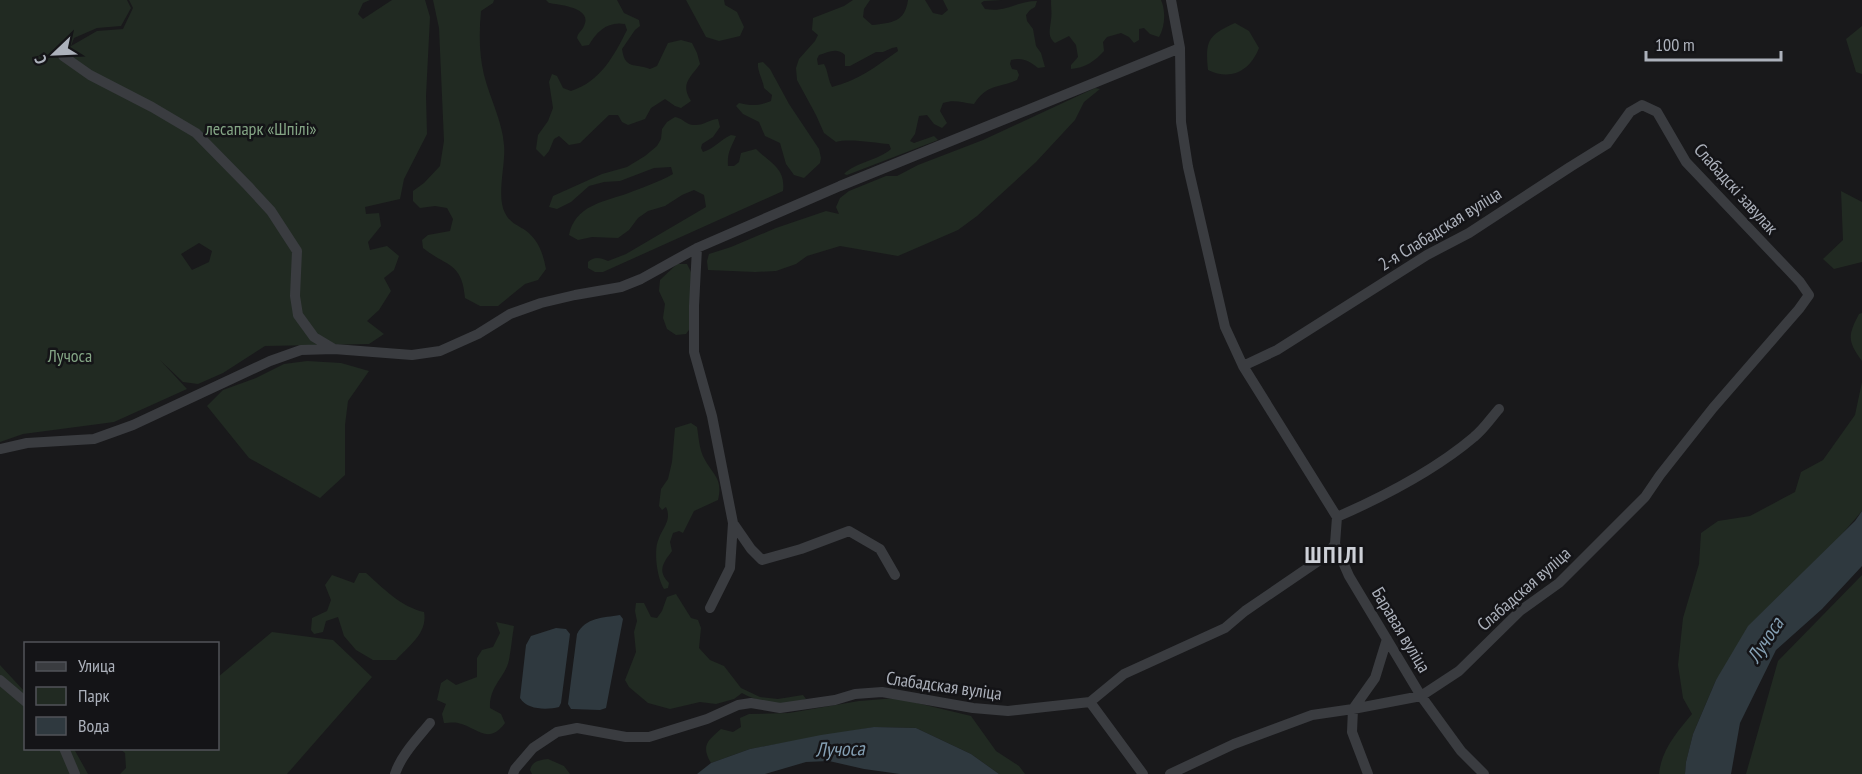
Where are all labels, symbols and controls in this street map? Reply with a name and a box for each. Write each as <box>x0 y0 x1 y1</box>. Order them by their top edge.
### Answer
north arrow <box>24 24 84 84</box>
scale bar <box>1646 24 1781 62</box>
text: 100 m <box>1655 33 1695 56</box>
text: С <box>29 52 51 67</box>
park label: лесапарк «Шпілі» <box>204 117 317 140</box>
street label: Слабадскі завулак <box>1689 138 1783 239</box>
street label: 2-я Слабадская вуліца <box>1374 182 1505 276</box>
park label: Лучоса <box>47 344 92 367</box>
district label: ШПІЛІ <box>1305 539 1365 570</box>
street label: Слабадская вуліца <box>1472 542 1575 636</box>
street label: Баравая вуліца <box>1367 583 1436 677</box>
water label: Лучоса <box>1740 611 1790 669</box>
legend <box>24 642 219 750</box>
text: Улица <box>78 654 115 677</box>
street label: Слабадская вуліца <box>885 666 1003 705</box>
text: Парк <box>78 684 109 707</box>
text: Вода <box>78 714 109 737</box>
water label: Лучоса <box>814 735 866 763</box>

